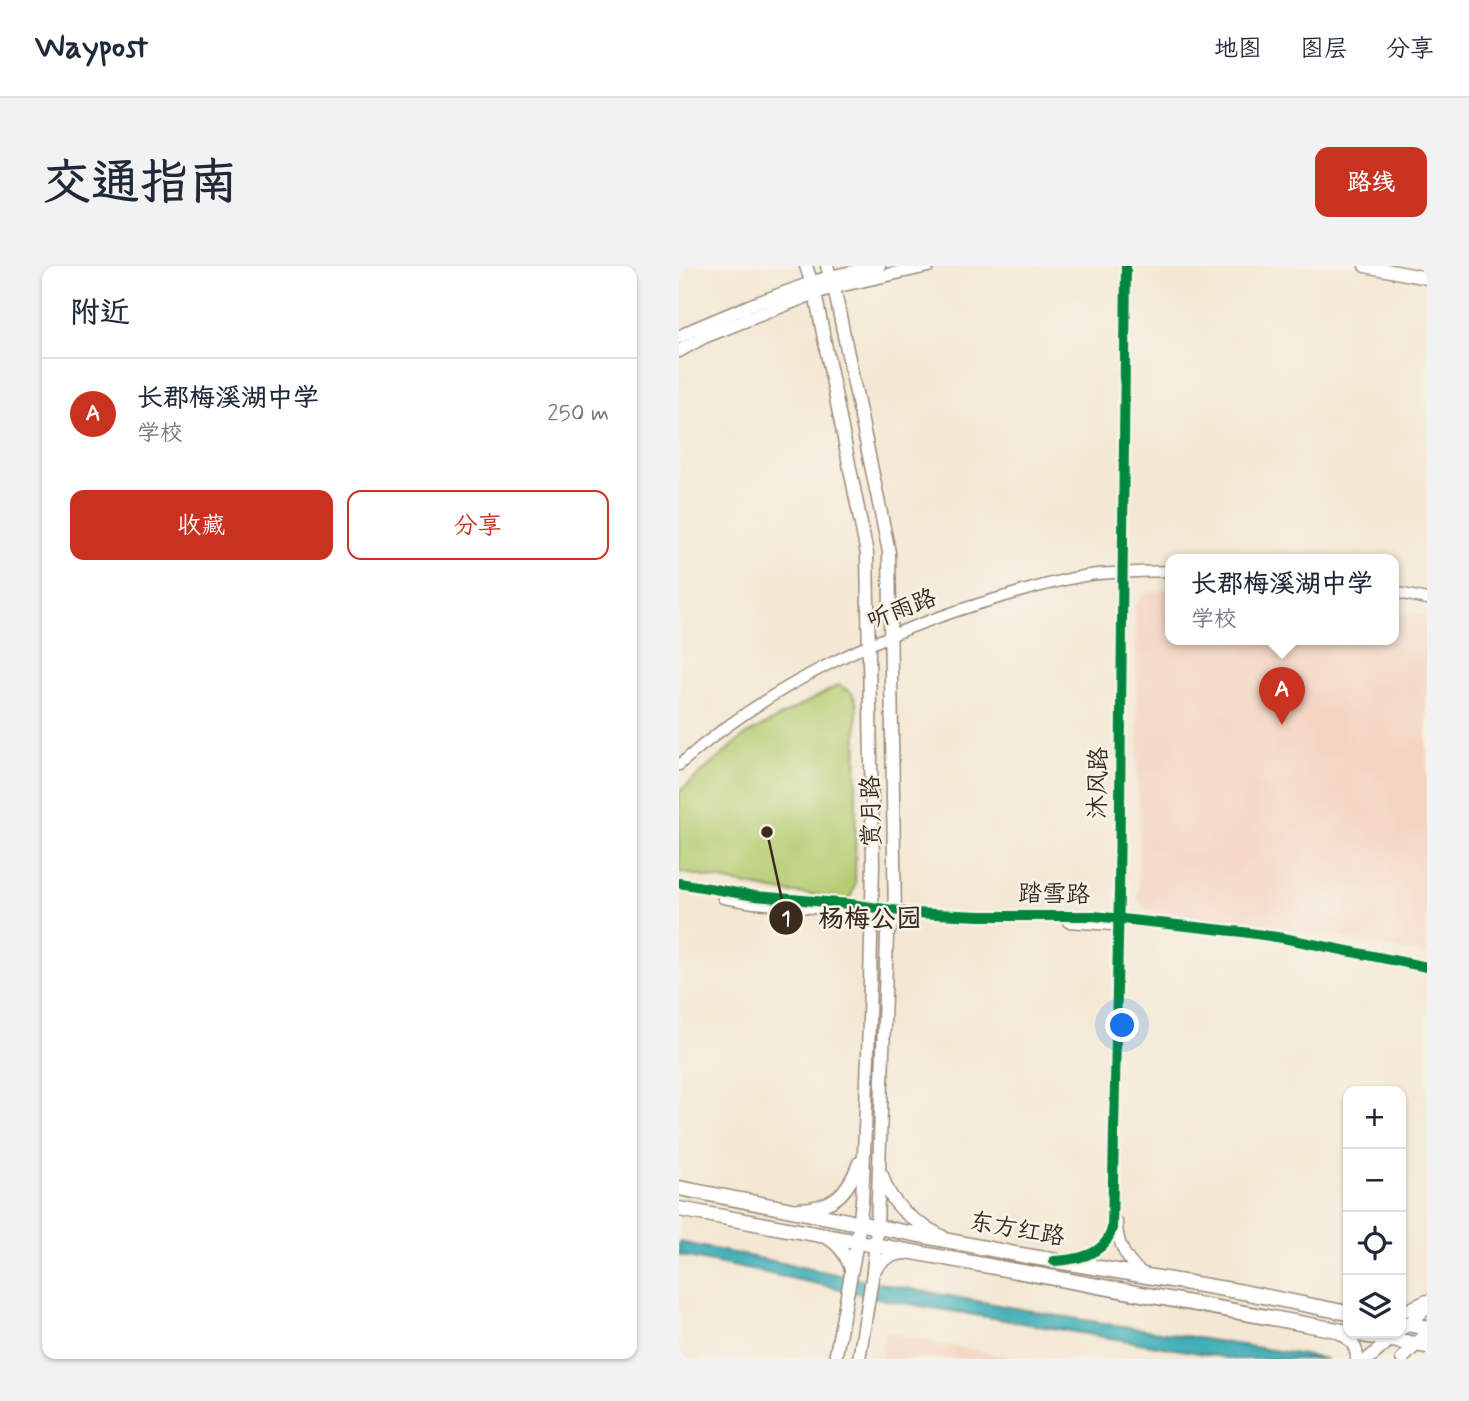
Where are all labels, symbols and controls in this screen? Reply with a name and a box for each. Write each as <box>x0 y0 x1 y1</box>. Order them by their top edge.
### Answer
text: Waypost <box>35 26 148 70</box>
text: 地图 <box>1214 34 1262 65</box>
text: 图层 <box>1300 34 1348 65</box>
text: 分享 <box>1386 34 1434 65</box>
button: 路线 <box>1315 147 1427 217</box>
text: 交通指南 <box>42 152 238 217</box>
text: 附近 <box>70 294 130 333</box>
text: 长郡梅溪湖中学 <box>137 382 319 416</box>
text: A <box>85 399 101 429</box>
text: 250 m <box>547 399 609 429</box>
text: 学校 <box>137 419 183 449</box>
button: 收藏 <box>70 490 333 560</box>
button: 分享 <box>347 490 609 560</box>
popup <box>1165 554 1399 645</box>
text: 长郡梅溪湖中学 <box>1191 568 1373 602</box>
street label: 听雨路 <box>863 583 941 637</box>
text: 学校 <box>1191 605 1237 635</box>
pin: A <box>1259 667 1305 725</box>
street label: 沐风路 <box>1083 747 1115 819</box>
street label: 赏月路 <box>856 775 888 847</box>
street label: 踏雪路 <box>1018 879 1090 911</box>
callout: 杨梅公园 <box>769 894 936 941</box>
text: 杨梅公园 <box>818 903 922 937</box>
text: 1 <box>781 905 791 933</box>
your location <box>1105 1008 1139 1042</box>
map controls <box>1343 1086 1406 1338</box>
button: + <box>1343 1086 1406 1149</box>
button: − <box>1343 1149 1406 1212</box>
street label: 东方红路 <box>967 1206 1067 1254</box>
button: locate <box>1343 1212 1406 1275</box>
button: layers <box>1343 1275 1406 1338</box>

